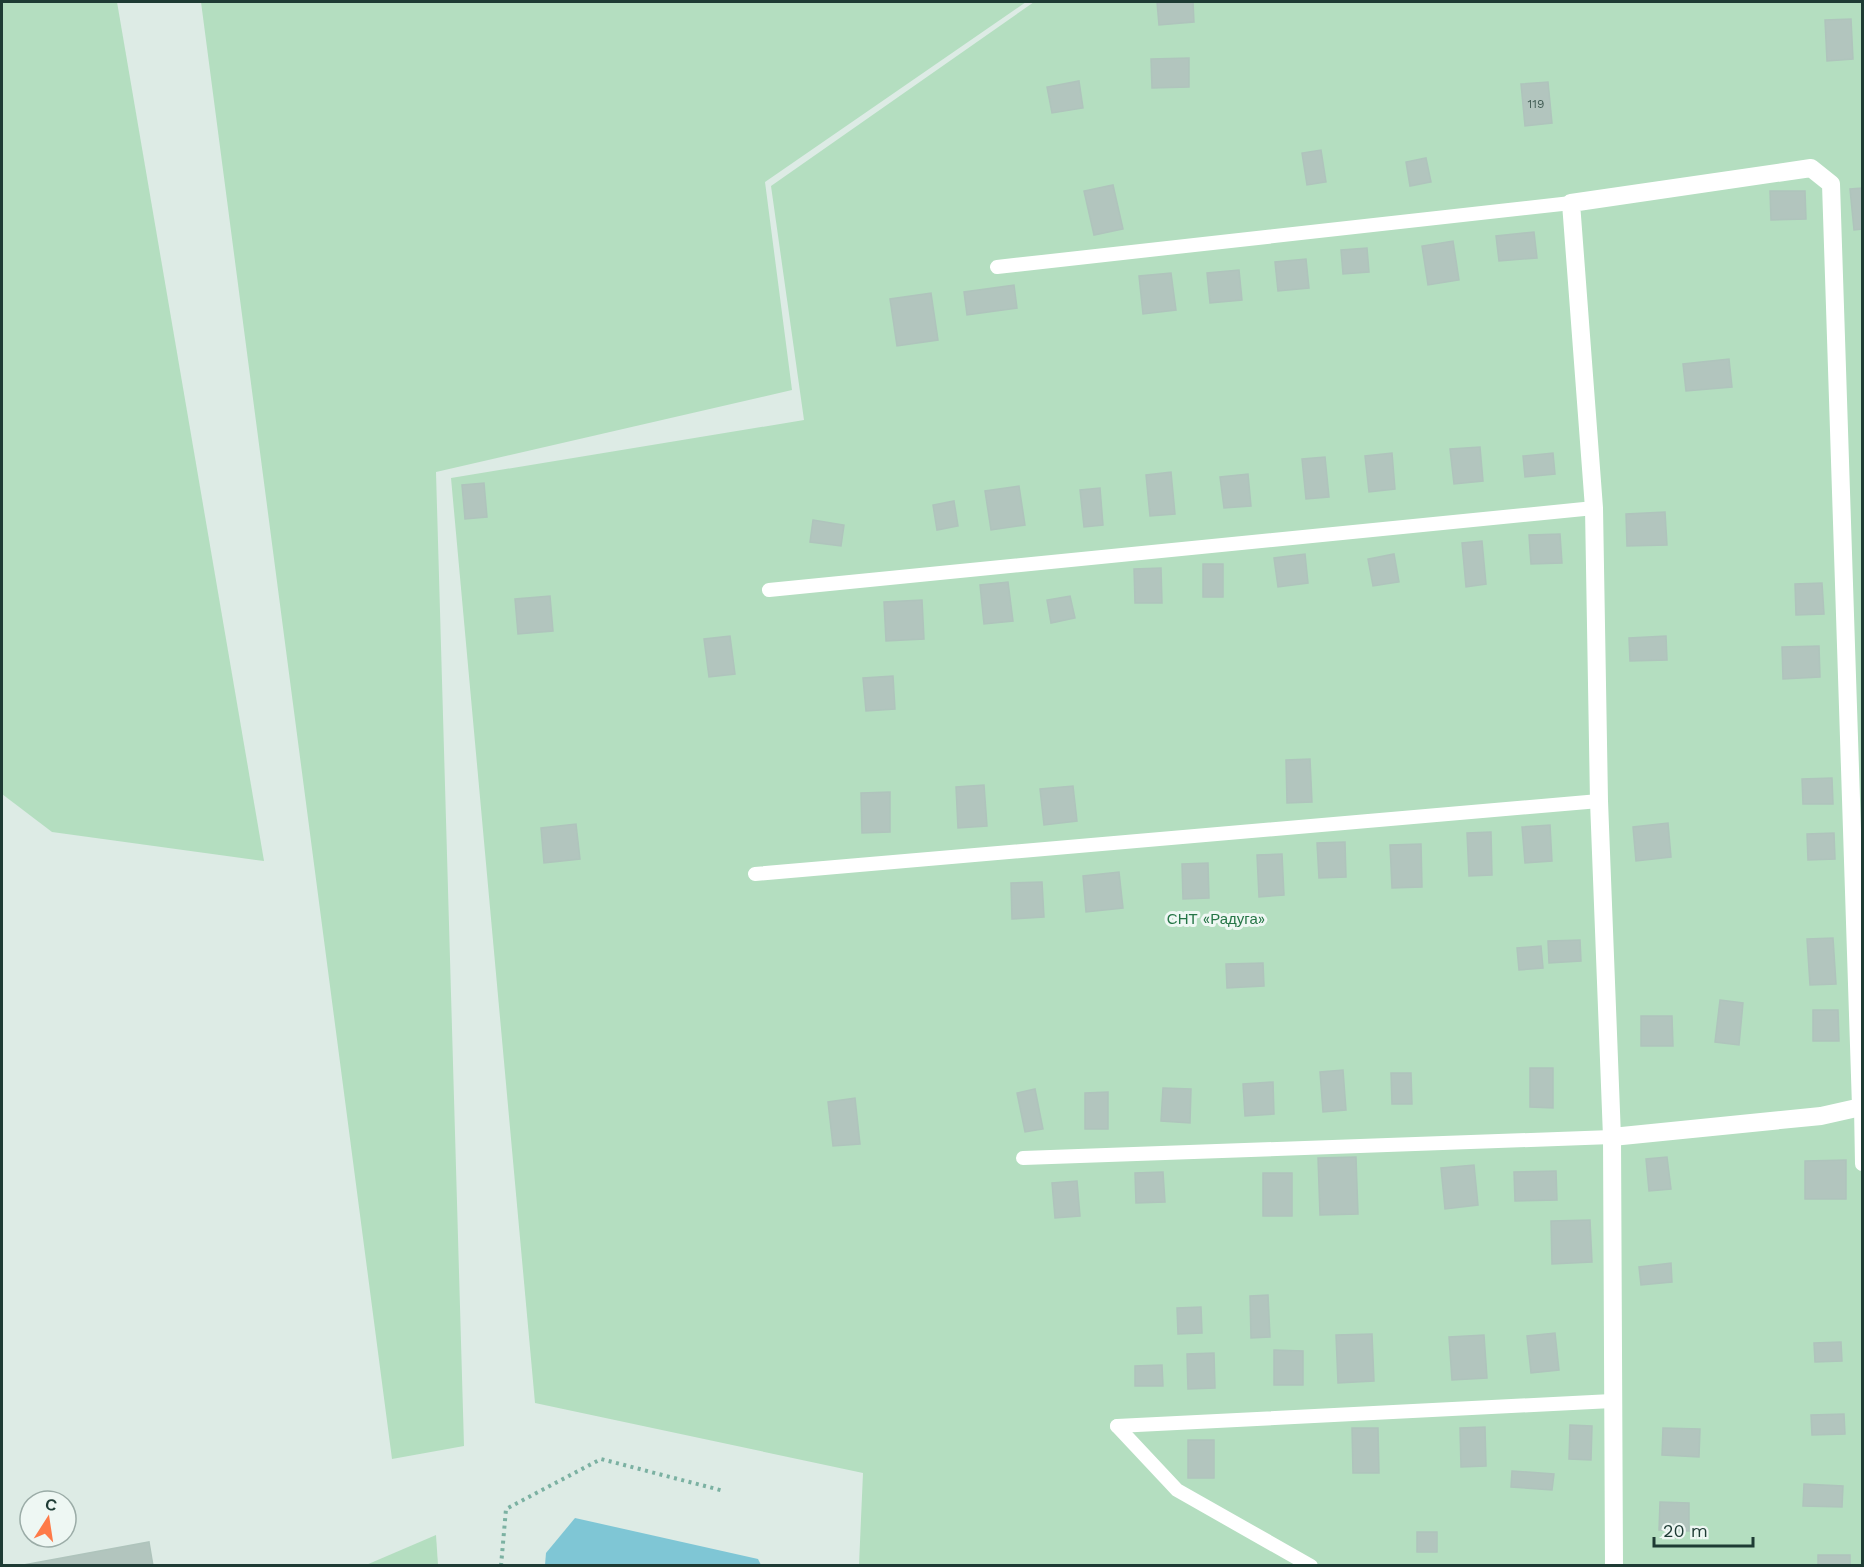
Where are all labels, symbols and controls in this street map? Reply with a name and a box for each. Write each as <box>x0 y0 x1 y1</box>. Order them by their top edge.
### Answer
house number: 119 <box>1528 97 1544 111</box>
park label: СНТ «Радуга» <box>1167 910 1265 928</box>
north arrow <box>18 1489 78 1549</box>
text: С <box>43 1494 59 1515</box>
scale bar <box>1654 1510 1753 1548</box>
text: 20 m <box>1663 1520 1708 1541</box>

